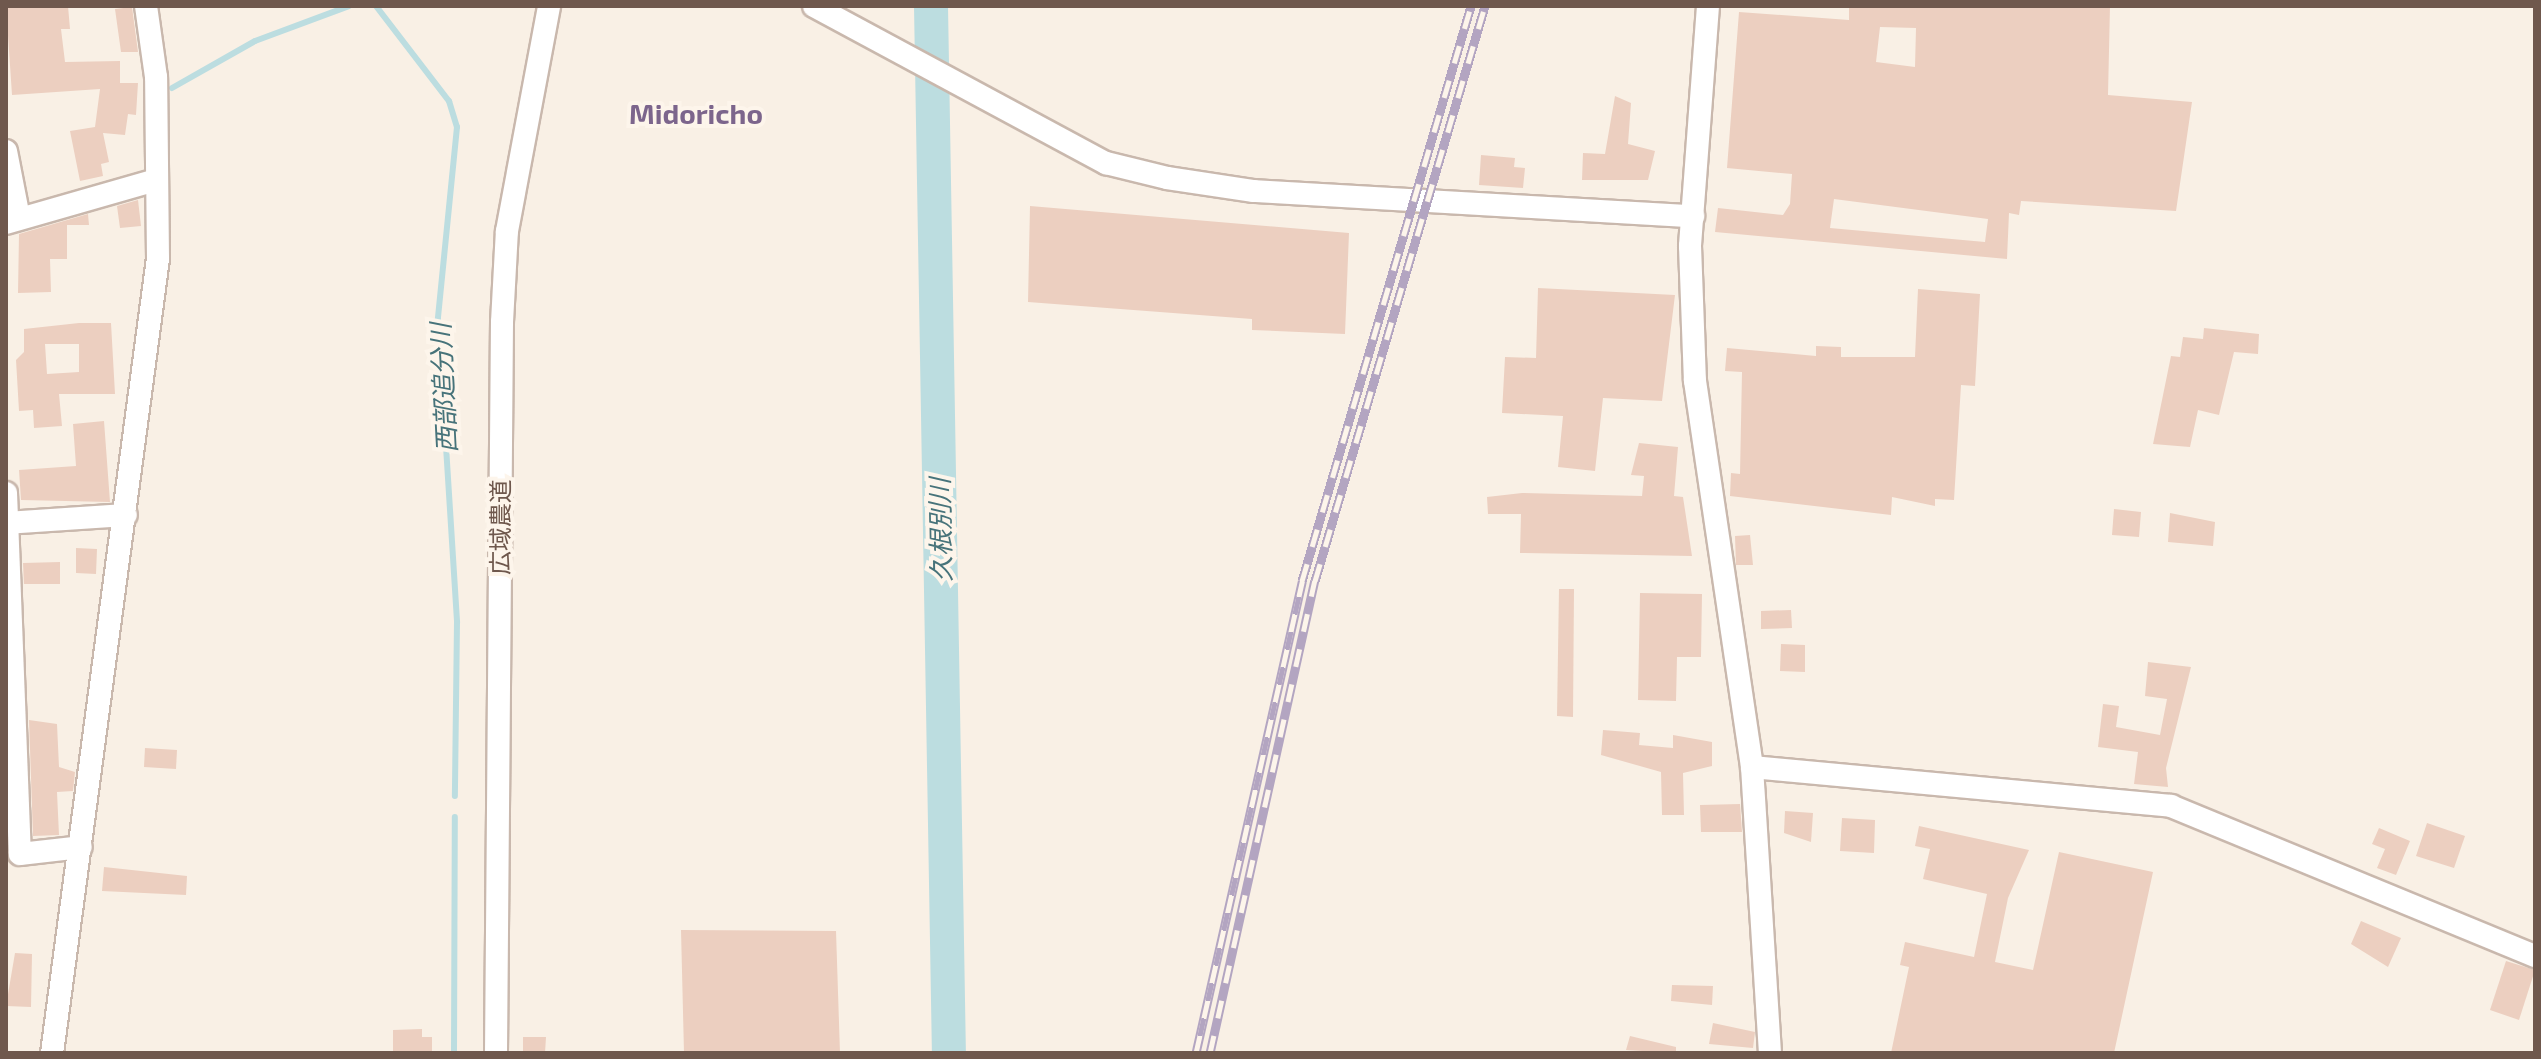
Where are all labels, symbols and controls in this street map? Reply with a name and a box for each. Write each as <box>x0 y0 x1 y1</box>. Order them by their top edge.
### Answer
district label: Midoricho <box>629 96 763 130</box>
water label: 西部追分川 <box>424 322 462 454</box>
water label: 久根別川 <box>923 478 957 582</box>
street label: 広域農道 <box>486 479 514 575</box>

